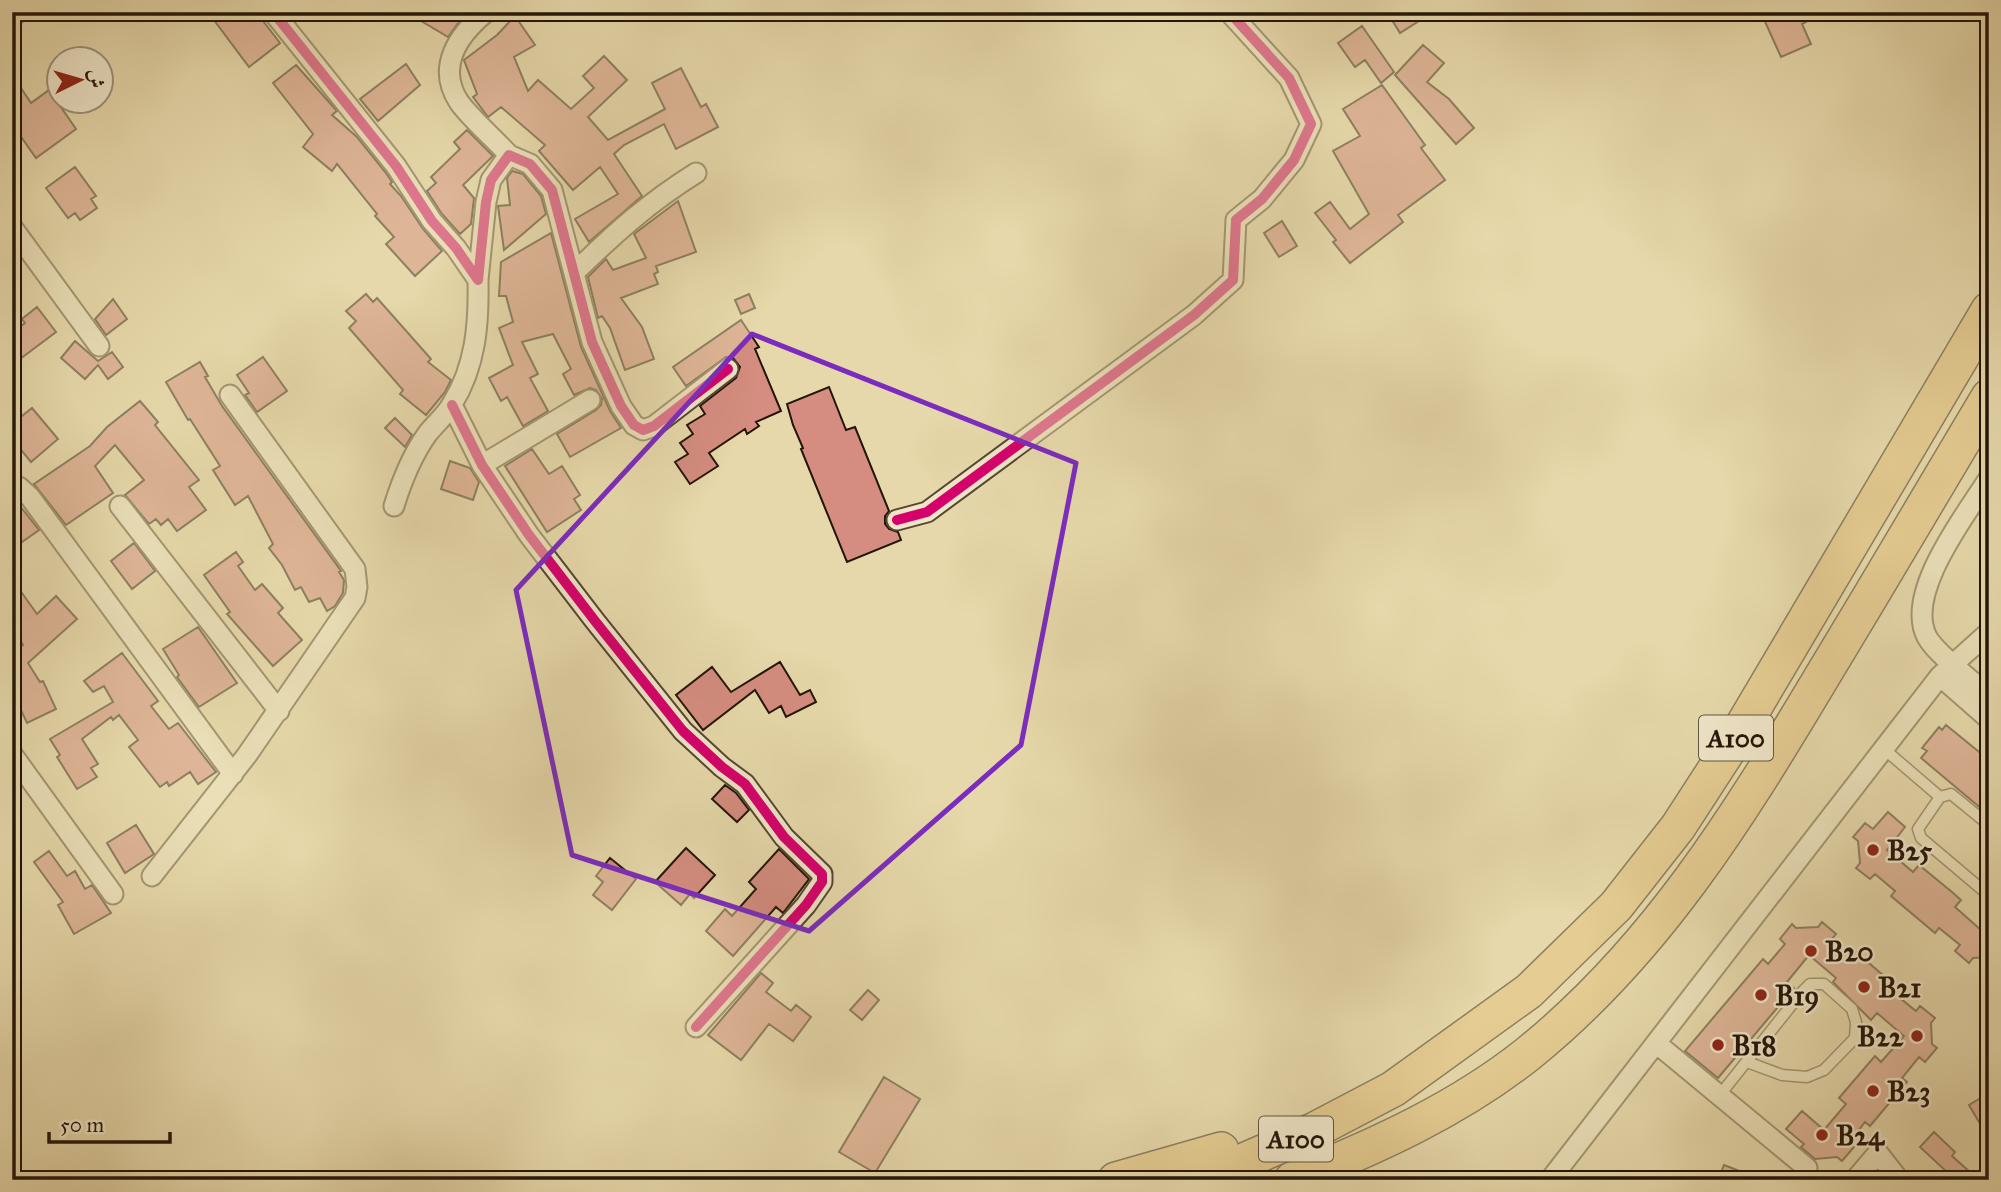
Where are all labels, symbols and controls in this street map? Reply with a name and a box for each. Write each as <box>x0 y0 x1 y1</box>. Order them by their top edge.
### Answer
north arrow <box>46 46 116 116</box>
text: ش <box>84 68 109 89</box>
road number: A100 <box>1699 716 1773 760</box>
place label: B25 <box>1887 833 1932 868</box>
marker: B25 <box>1865 842 1881 858</box>
place label: B20 <box>1825 934 1874 969</box>
marker: B20 <box>1803 943 1819 959</box>
place label: B21 <box>1878 970 1921 1005</box>
place label: B19 <box>1775 978 1819 1013</box>
marker: B21 <box>1856 979 1872 995</box>
marker: B19 <box>1753 987 1769 1003</box>
place label: B22 <box>1857 1019 1904 1054</box>
place label: B18 <box>1732 1028 1776 1063</box>
marker: B22 <box>1909 1028 1925 1044</box>
marker: B18 <box>1710 1037 1726 1053</box>
place label: B23 <box>1887 1074 1931 1109</box>
marker: B23 <box>1865 1083 1881 1099</box>
scale bar <box>49 1101 170 1145</box>
text: 50 m <box>60 1112 105 1138</box>
road number: A100 <box>1259 1116 1333 1162</box>
place label: B24 <box>1836 1118 1885 1153</box>
marker: B24 <box>1814 1127 1830 1143</box>

